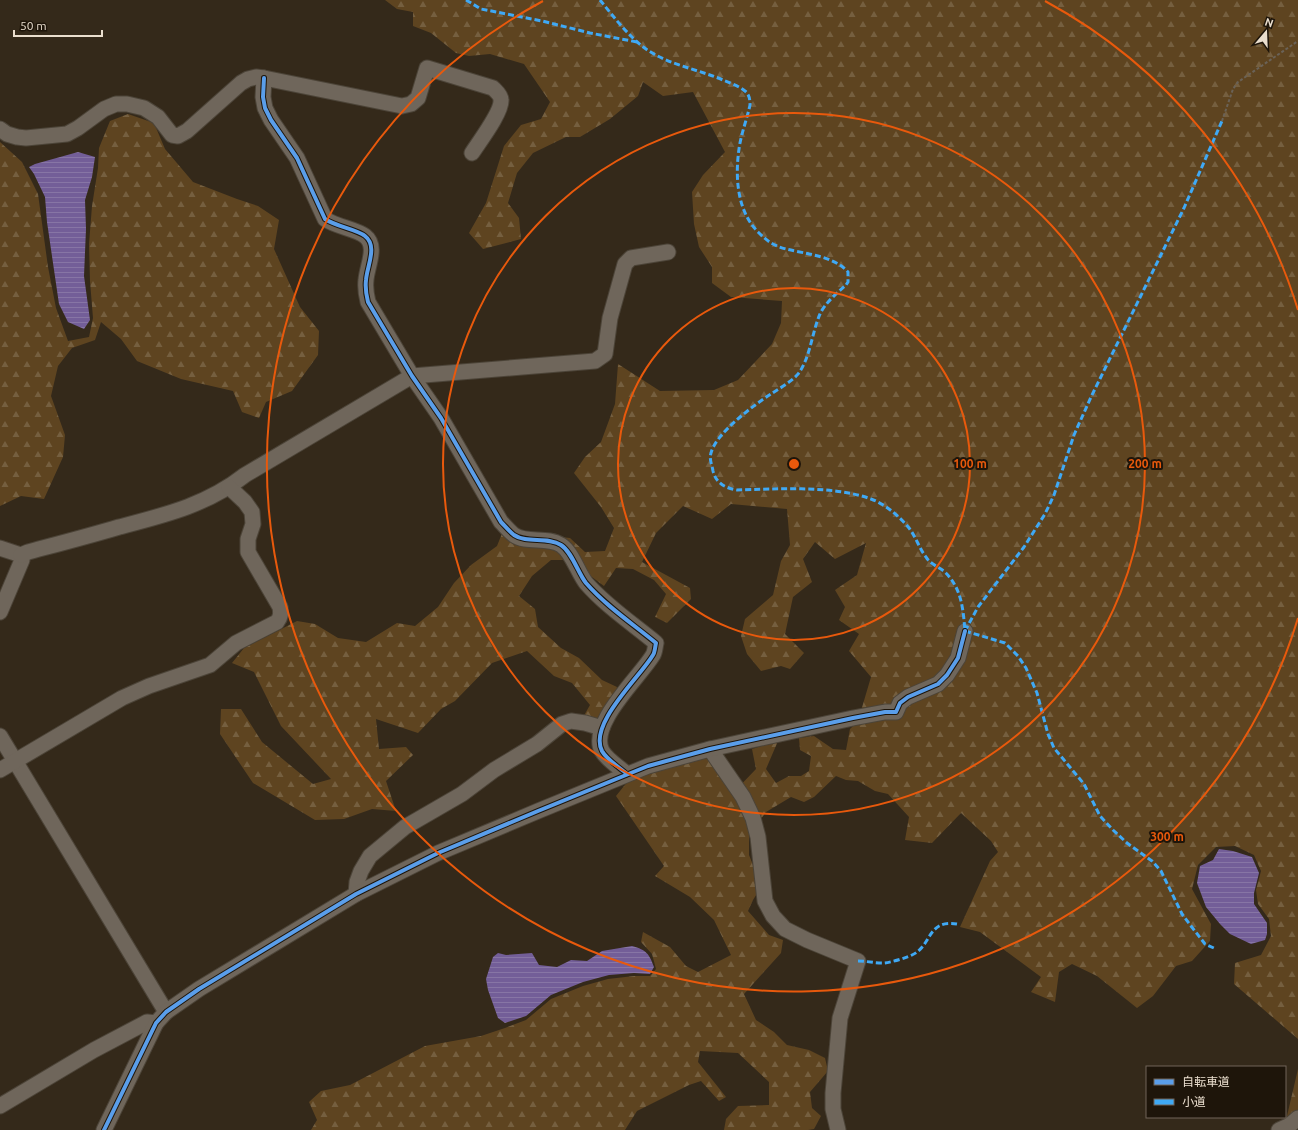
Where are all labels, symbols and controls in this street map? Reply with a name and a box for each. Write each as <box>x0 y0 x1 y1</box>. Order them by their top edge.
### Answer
scale bar <box>14 12 102 38</box>
north arrow <box>1246 12 1286 52</box>
text: N <box>1263 16 1275 30</box>
text: 50 m <box>20 19 47 32</box>
centre of rings <box>787 457 801 471</box>
text: 100 m <box>953 457 987 470</box>
text: 200 m <box>1128 457 1162 470</box>
text: 300 m <box>1150 830 1184 843</box>
legend <box>1146 1066 1286 1118</box>
text: 自転車道 <box>1182 1075 1230 1088</box>
text: 小道 <box>1182 1095 1206 1108</box>

